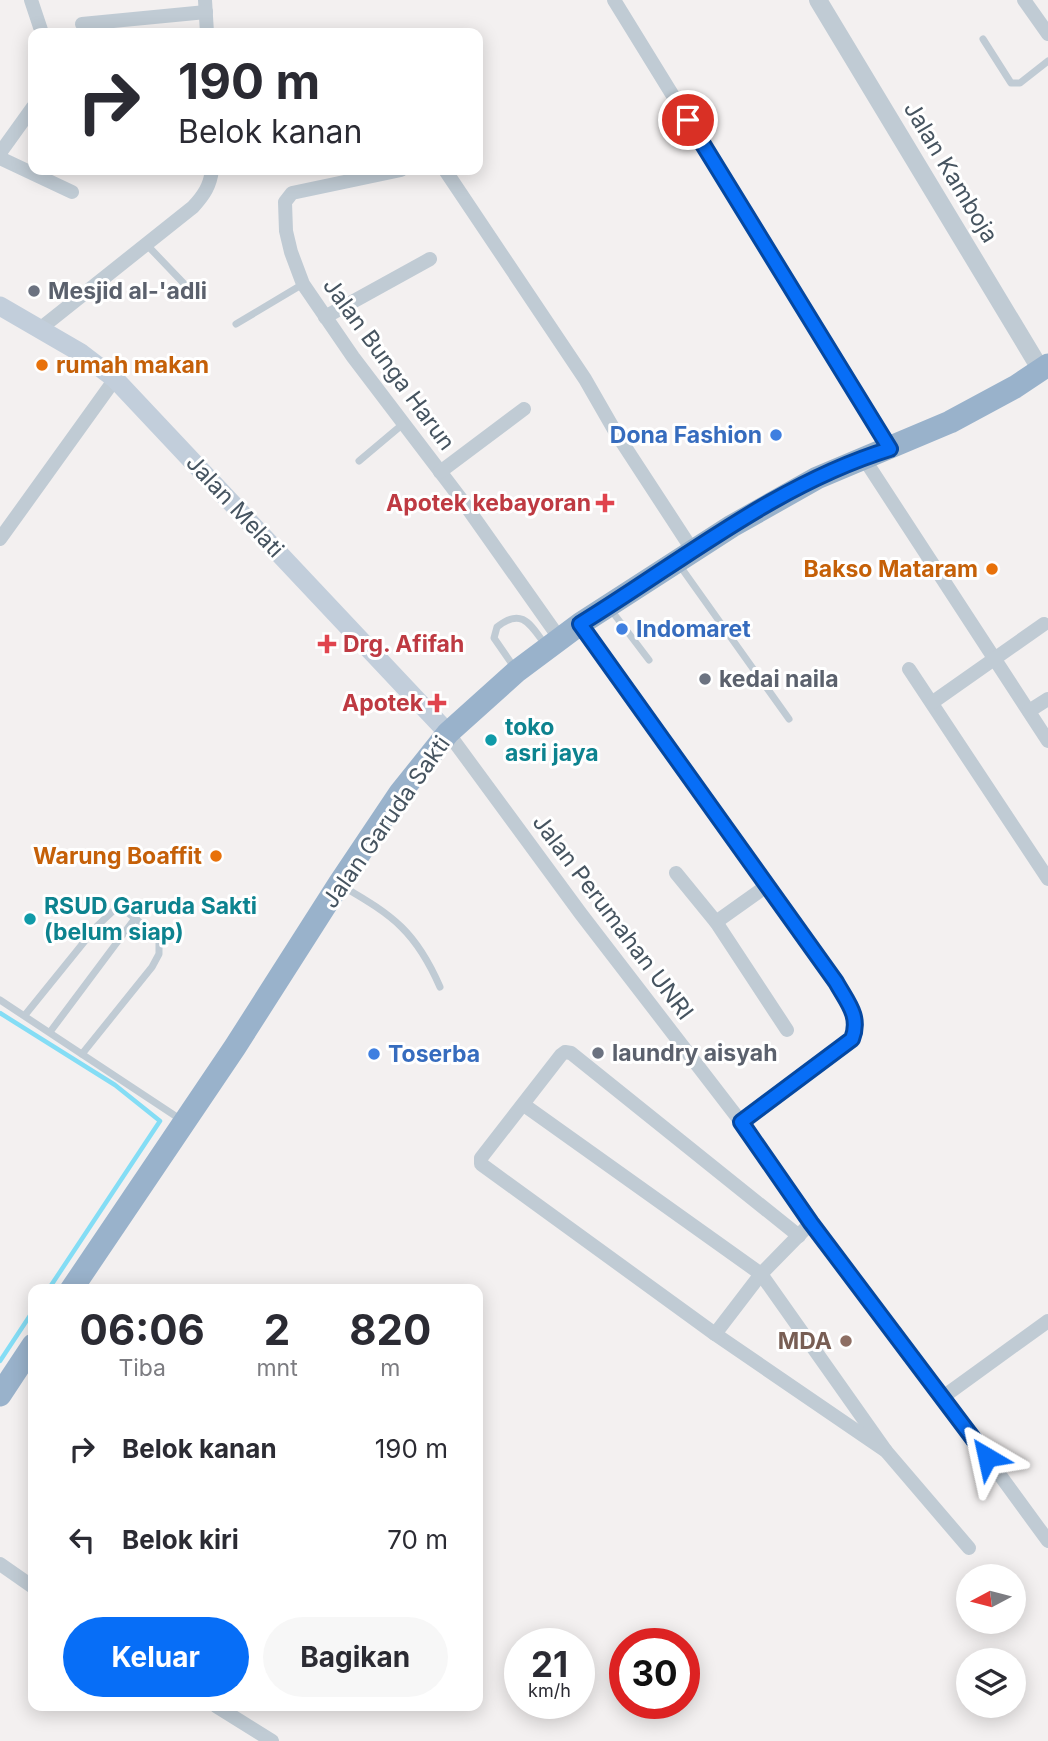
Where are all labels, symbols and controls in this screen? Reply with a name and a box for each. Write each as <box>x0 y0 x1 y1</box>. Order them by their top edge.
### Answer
text: 190 m <box>178 52 320 111</box>
icon: right <box>63 56 154 147</box>
pin <box>658 90 718 150</box>
street label: Jalan Kamboja <box>898 96 1004 248</box>
icon: arrive <box>669 101 707 139</box>
text: Belok kanan <box>178 112 362 151</box>
street label: Jalan Bunga Harun <box>317 272 461 456</box>
place label: Mesjid al-'adli <box>48 277 207 305</box>
marker: Mesjid al-'adli <box>26 283 42 299</box>
place label: rumah makan <box>56 351 209 379</box>
marker: rumah makan <box>34 357 50 373</box>
place label: Dona Fashion <box>610 421 762 449</box>
marker: Dona Fashion <box>768 427 784 443</box>
street label: Jalan Melati <box>180 449 290 563</box>
place label: Apotek kebayoran <box>386 489 591 517</box>
marker: Apotek kebayoran <box>597 495 613 511</box>
place label: Bakso Mataram <box>804 555 978 583</box>
marker: Bakso Mataram <box>984 561 1000 577</box>
place label: Indomaret <box>636 615 751 643</box>
marker: Indomaret <box>614 621 630 637</box>
place label: Drg. Afifah <box>343 630 464 658</box>
marker: Drg. Afifah <box>317 634 337 654</box>
place label: kedai naila <box>719 665 839 693</box>
marker: kedai naila <box>697 671 713 687</box>
place label: Apotek <box>342 689 424 717</box>
marker: Apotek <box>429 695 445 711</box>
place label: toko asri jaya <box>505 713 599 767</box>
street label: Jalan Garuda Sakti <box>316 731 456 913</box>
marker: toko asri jaya <box>483 732 499 748</box>
street label: Jalan Perumahan UNRI <box>527 809 699 1025</box>
place label: Warung Boaffit <box>33 842 203 870</box>
marker: Warung Boaffit <box>208 848 224 864</box>
place label: RSUD Garuda Sakti (belum siap) <box>44 892 257 946</box>
marker: RSUD Garuda Sakti (belum siap) <box>22 911 38 927</box>
place label: laundry aisyah <box>612 1039 778 1067</box>
place label: Toserba <box>388 1040 480 1068</box>
marker: laundry aisyah <box>590 1045 606 1061</box>
marker: Toserba <box>366 1046 382 1062</box>
text: 06:06 <box>80 1304 205 1355</box>
text: 2 <box>264 1304 290 1355</box>
text: 820 <box>349 1304 431 1355</box>
place label: MDA <box>778 1327 832 1355</box>
marker: MDA <box>838 1333 854 1349</box>
text: Tiba <box>118 1354 166 1382</box>
text: mnt <box>256 1354 298 1382</box>
text: m <box>380 1354 400 1382</box>
position arrow <box>950 1420 1024 1494</box>
icon: right <box>63 1430 101 1468</box>
text: Belok kanan <box>122 1433 277 1464</box>
text: 190 m <box>375 1433 448 1464</box>
icon: left <box>63 1521 101 1559</box>
text: Belok kiri <box>122 1524 239 1555</box>
text: 70 m <box>387 1524 448 1555</box>
north arrow <box>956 1564 1026 1634</box>
map controls <box>956 1564 1026 1718</box>
button: Keluar <box>63 1617 249 1697</box>
button: Bagikan <box>263 1617 448 1697</box>
speed limit sign: 30 <box>609 1628 700 1719</box>
text: 21 <box>531 1643 568 1685</box>
button: layers <box>956 1648 1026 1718</box>
text: km/h <box>528 1680 571 1701</box>

